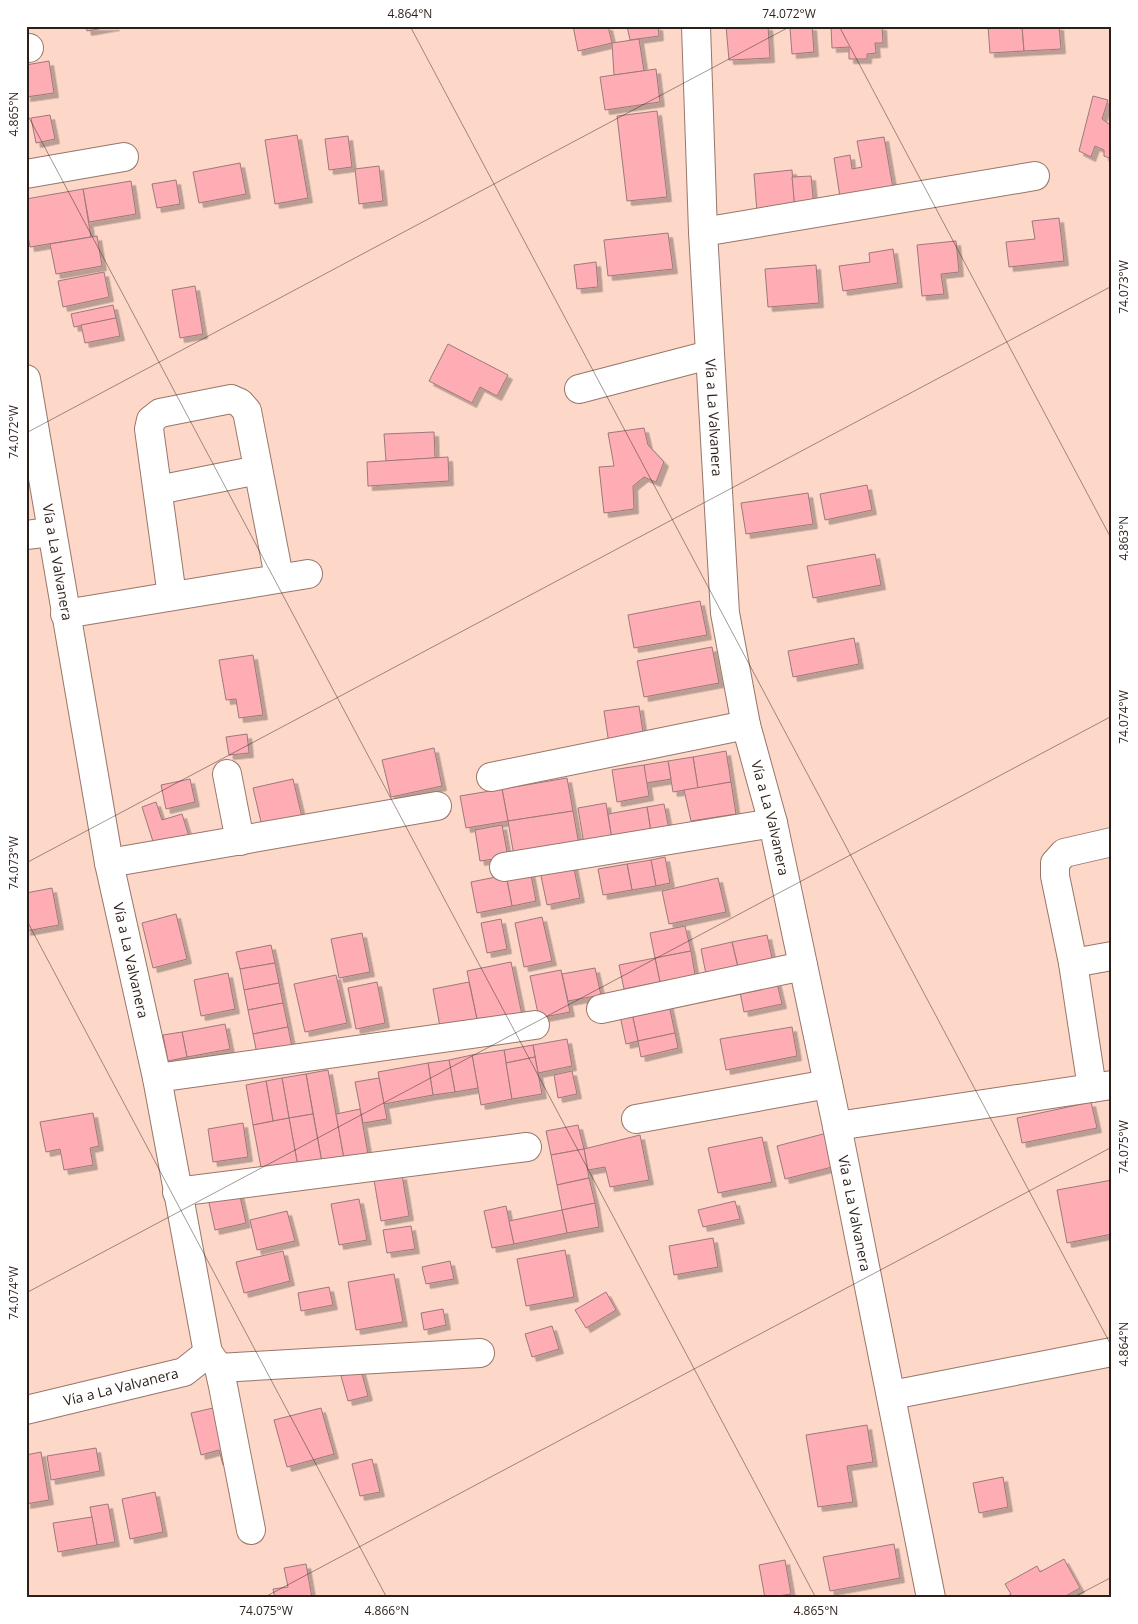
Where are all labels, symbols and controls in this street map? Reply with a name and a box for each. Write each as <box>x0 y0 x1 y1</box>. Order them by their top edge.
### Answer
text: 4.864°N <box>388 5 432 22</box>
text: 74.072°W <box>762 5 816 22</box>
text: 4.865°N <box>5 92 22 136</box>
text: 74.073°W <box>1115 260 1132 314</box>
street label: Vía a La Valvanera <box>701 358 727 477</box>
text: 74.072°W <box>5 405 22 459</box>
street label: Vía a La Valvanera <box>39 503 77 622</box>
text: 4.863°N <box>1115 516 1132 560</box>
text: 74.074°W <box>1115 690 1132 744</box>
street label: Vía a La Valvanera <box>747 758 794 877</box>
text: 74.073°W <box>5 836 22 890</box>
street label: Vía a La Valvanera <box>109 901 153 1020</box>
text: 74.075°W <box>1115 1120 1132 1174</box>
street label: Vía a La Valvanera <box>834 1153 876 1273</box>
text: 74.074°W <box>5 1266 22 1320</box>
text: 4.864°N <box>1115 1322 1132 1366</box>
street label: Vía a La Valvanera <box>61 1363 180 1410</box>
text: 74.075°W <box>239 1602 293 1619</box>
text: 4.866°N <box>365 1602 409 1619</box>
text: 4.865°N <box>794 1602 838 1619</box>

